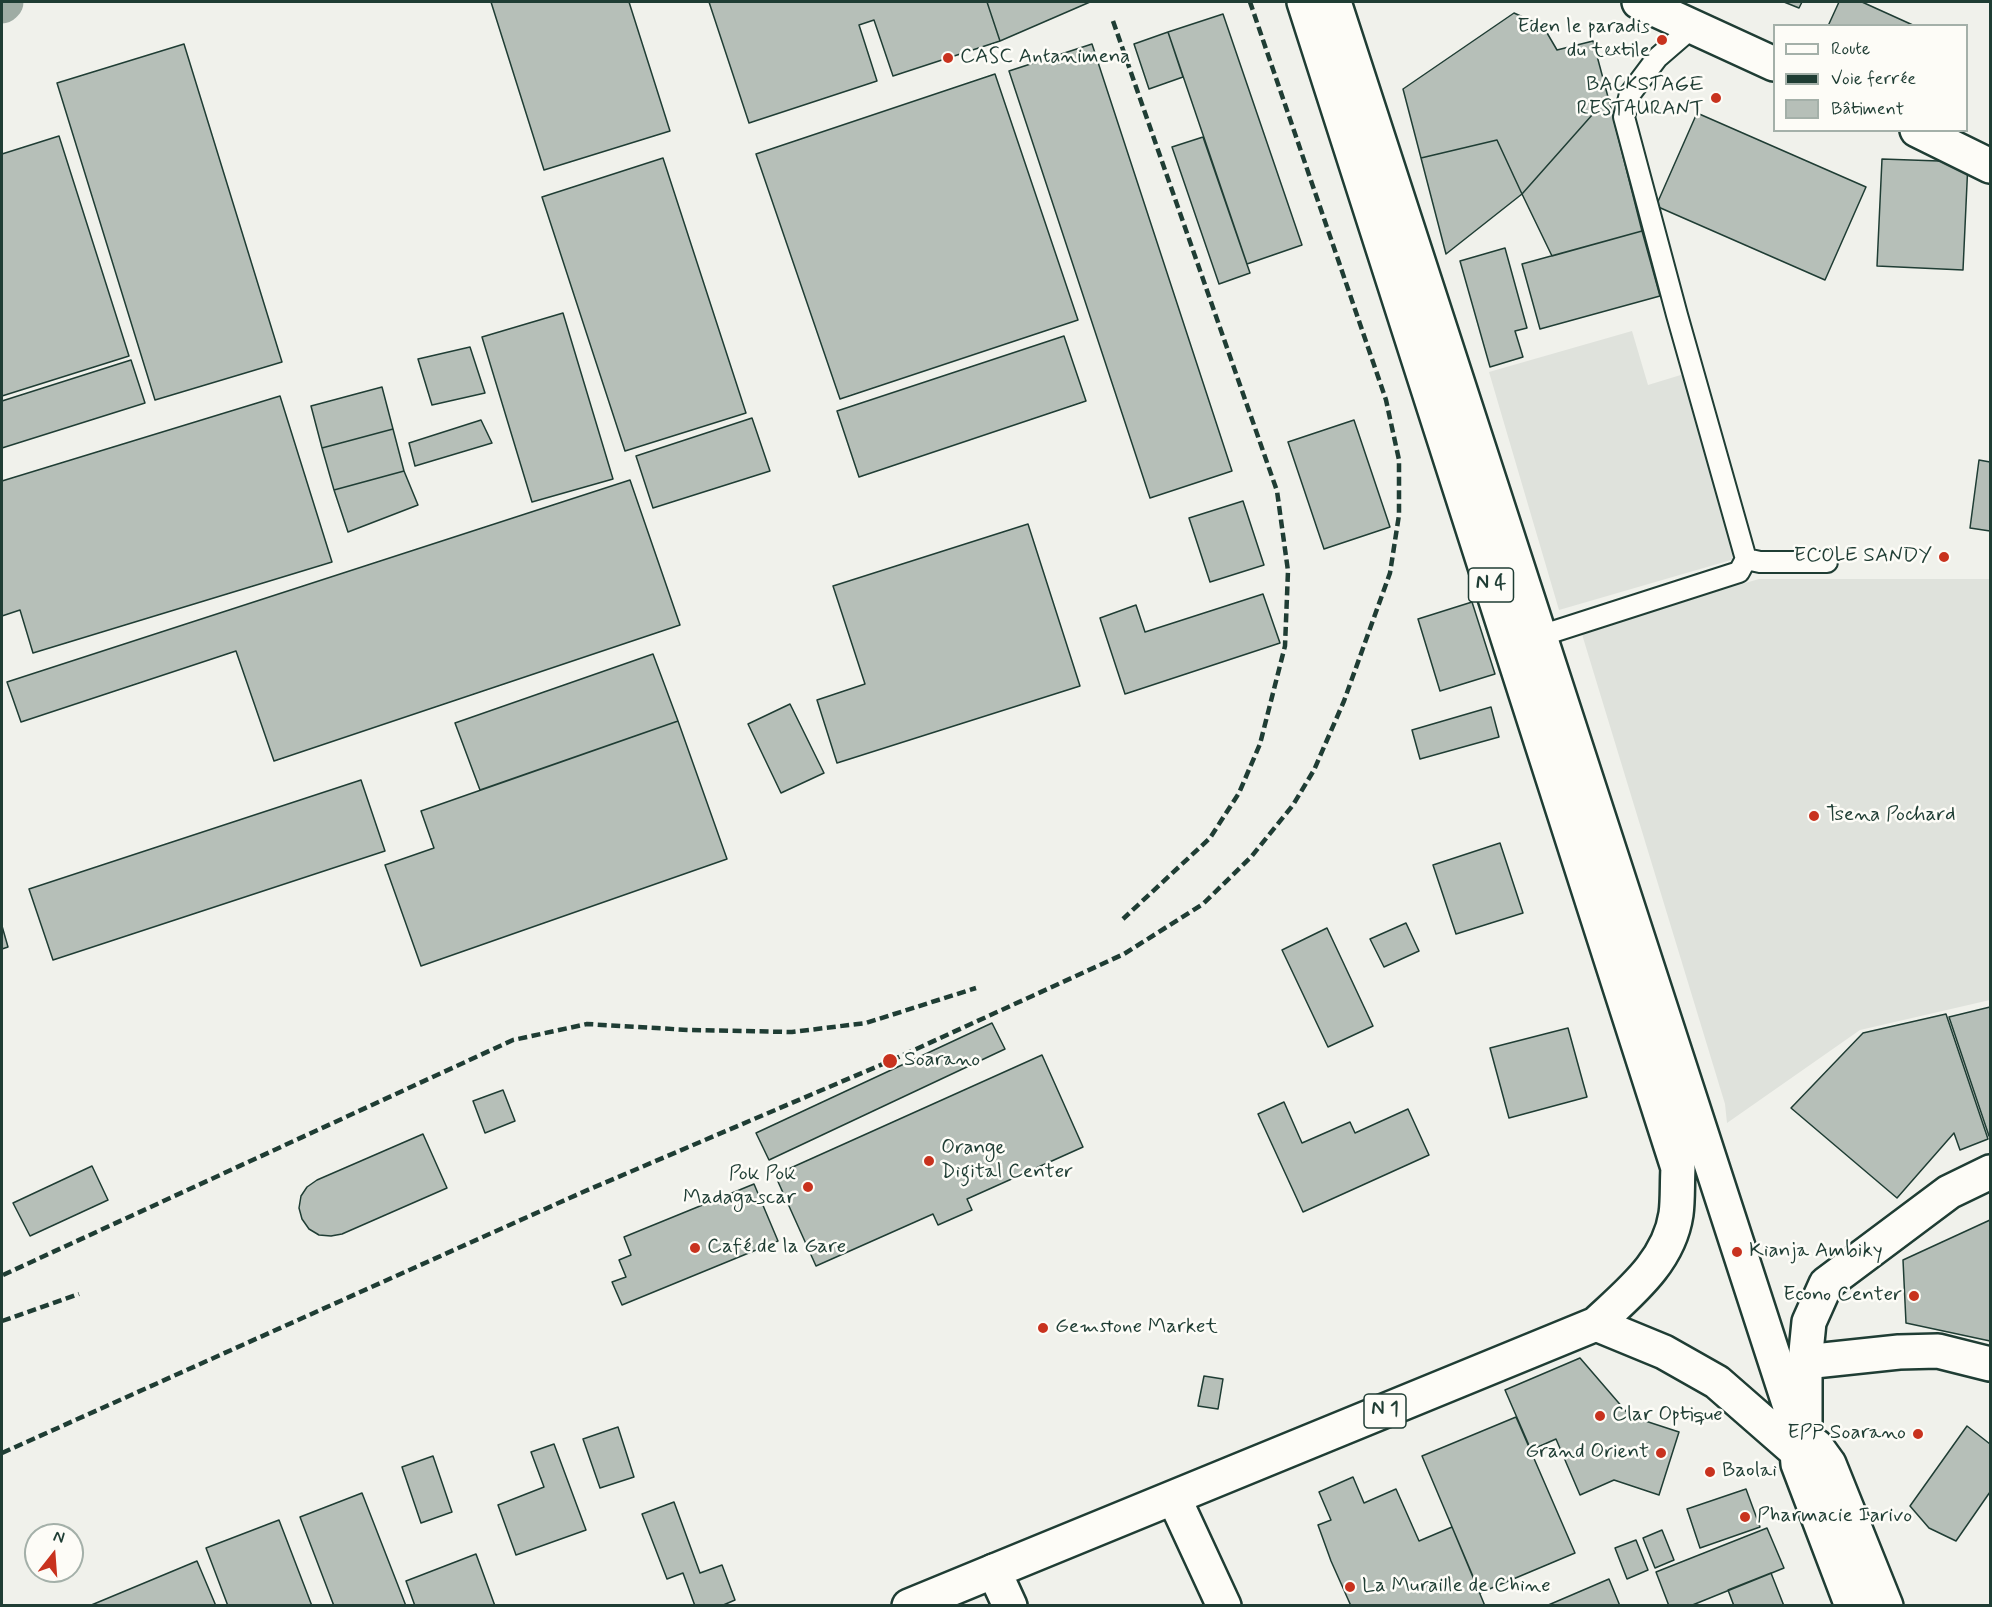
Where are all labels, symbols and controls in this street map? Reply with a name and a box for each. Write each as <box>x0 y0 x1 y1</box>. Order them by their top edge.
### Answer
place label: Eden le paradis du textile <box>1517 15 1650 65</box>
legend <box>1773 24 1968 132</box>
marker: Eden le paradis du textile <box>1655 33 1669 47</box>
text: Route <box>1831 37 1870 61</box>
place label: CASC Antanimena <box>960 45 1130 71</box>
marker: CASC Antanimena <box>941 51 955 65</box>
text: Voie ferrée <box>1831 67 1916 91</box>
place label: BACKSTAGE RESTAURANT <box>1577 73 1704 123</box>
marker: BACKSTAGE RESTAURANT <box>1709 91 1723 105</box>
text: Bâtiment <box>1831 97 1904 121</box>
place label: ECOLE SANDY <box>1794 544 1932 570</box>
marker: ECOLE SANDY <box>1937 550 1951 564</box>
road number: N 4 <box>1468 568 1514 602</box>
place label: Tsena Pochard <box>1826 803 1956 829</box>
marker: Tsena Pochard <box>1807 809 1821 823</box>
place label: Soarano <box>904 1048 980 1074</box>
marker: Soarano <box>881 1052 899 1070</box>
place label: Orange Digital Center <box>941 1136 1073 1186</box>
marker: Orange Digital Center <box>922 1154 936 1168</box>
place label: Pok Pok Madagascar <box>683 1162 796 1212</box>
marker: Pok Pok Madagascar <box>801 1180 815 1194</box>
place label: Café de la Gare <box>707 1235 846 1261</box>
place label: Kianja Ambiky <box>1749 1239 1883 1265</box>
marker: Café de la Gare <box>688 1241 702 1255</box>
marker: Kianja Ambiky <box>1730 1245 1744 1259</box>
place label: Econo Center <box>1783 1283 1902 1309</box>
marker: Econo Center <box>1907 1289 1921 1303</box>
place label: Gemstone Market <box>1055 1315 1218 1341</box>
marker: Gemstone Market <box>1036 1321 1050 1335</box>
road number: N 1 <box>1364 1394 1406 1428</box>
place label: Clar Optique <box>1612 1403 1723 1429</box>
marker: Clar Optique <box>1593 1409 1607 1423</box>
place label: EPP Soarano <box>1787 1421 1906 1447</box>
marker: EPP Soarano <box>1911 1427 1925 1441</box>
place label: Grand Orient <box>1525 1440 1649 1466</box>
marker: Grand Orient <box>1654 1446 1668 1460</box>
place label: Baolai <box>1722 1459 1777 1485</box>
marker: Baolai <box>1703 1465 1717 1479</box>
place label: Pharmacie Iarivo <box>1757 1504 1912 1530</box>
marker: Pharmacie Iarivo <box>1738 1510 1752 1524</box>
north arrow <box>24 1523 84 1583</box>
text: N <box>51 1526 67 1549</box>
place label: La Muraille de Chine <box>1362 1574 1551 1600</box>
marker: La Muraille de Chine <box>1343 1580 1357 1594</box>

